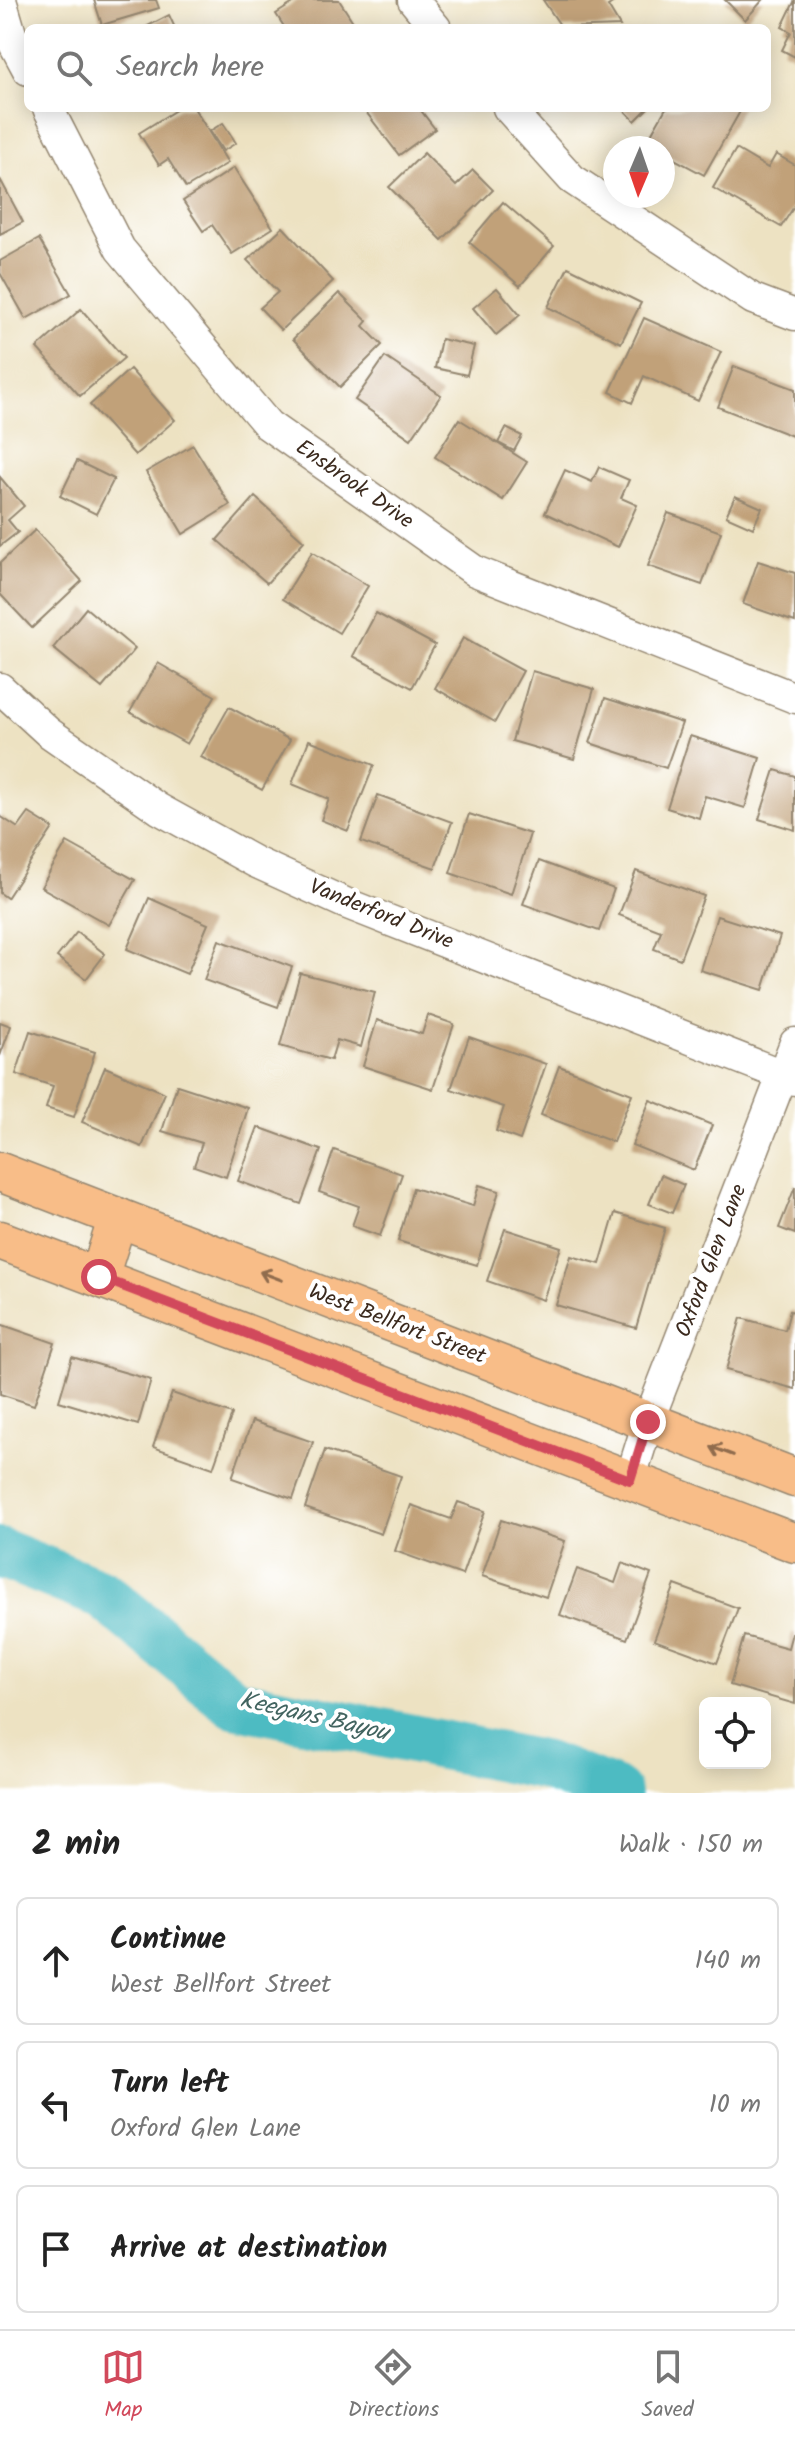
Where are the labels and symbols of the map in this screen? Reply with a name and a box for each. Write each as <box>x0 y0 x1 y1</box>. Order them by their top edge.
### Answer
north arrow <box>603 136 675 208</box>
street label: Ensbrook Drive <box>288 431 421 539</box>
street label: Vanderford Drive <box>303 870 459 960</box>
street label: Oxford Glen Lane <box>667 1179 757 1343</box>
route start <box>81 1259 117 1295</box>
one-way arrow <box>259 1268 284 1282</box>
street label: West Bellfort Street <box>303 1275 491 1375</box>
route end <box>630 1404 666 1440</box>
one-way arrow <box>710 1442 735 1457</box>
water label: Keegans Bayou <box>236 1681 394 1754</box>

